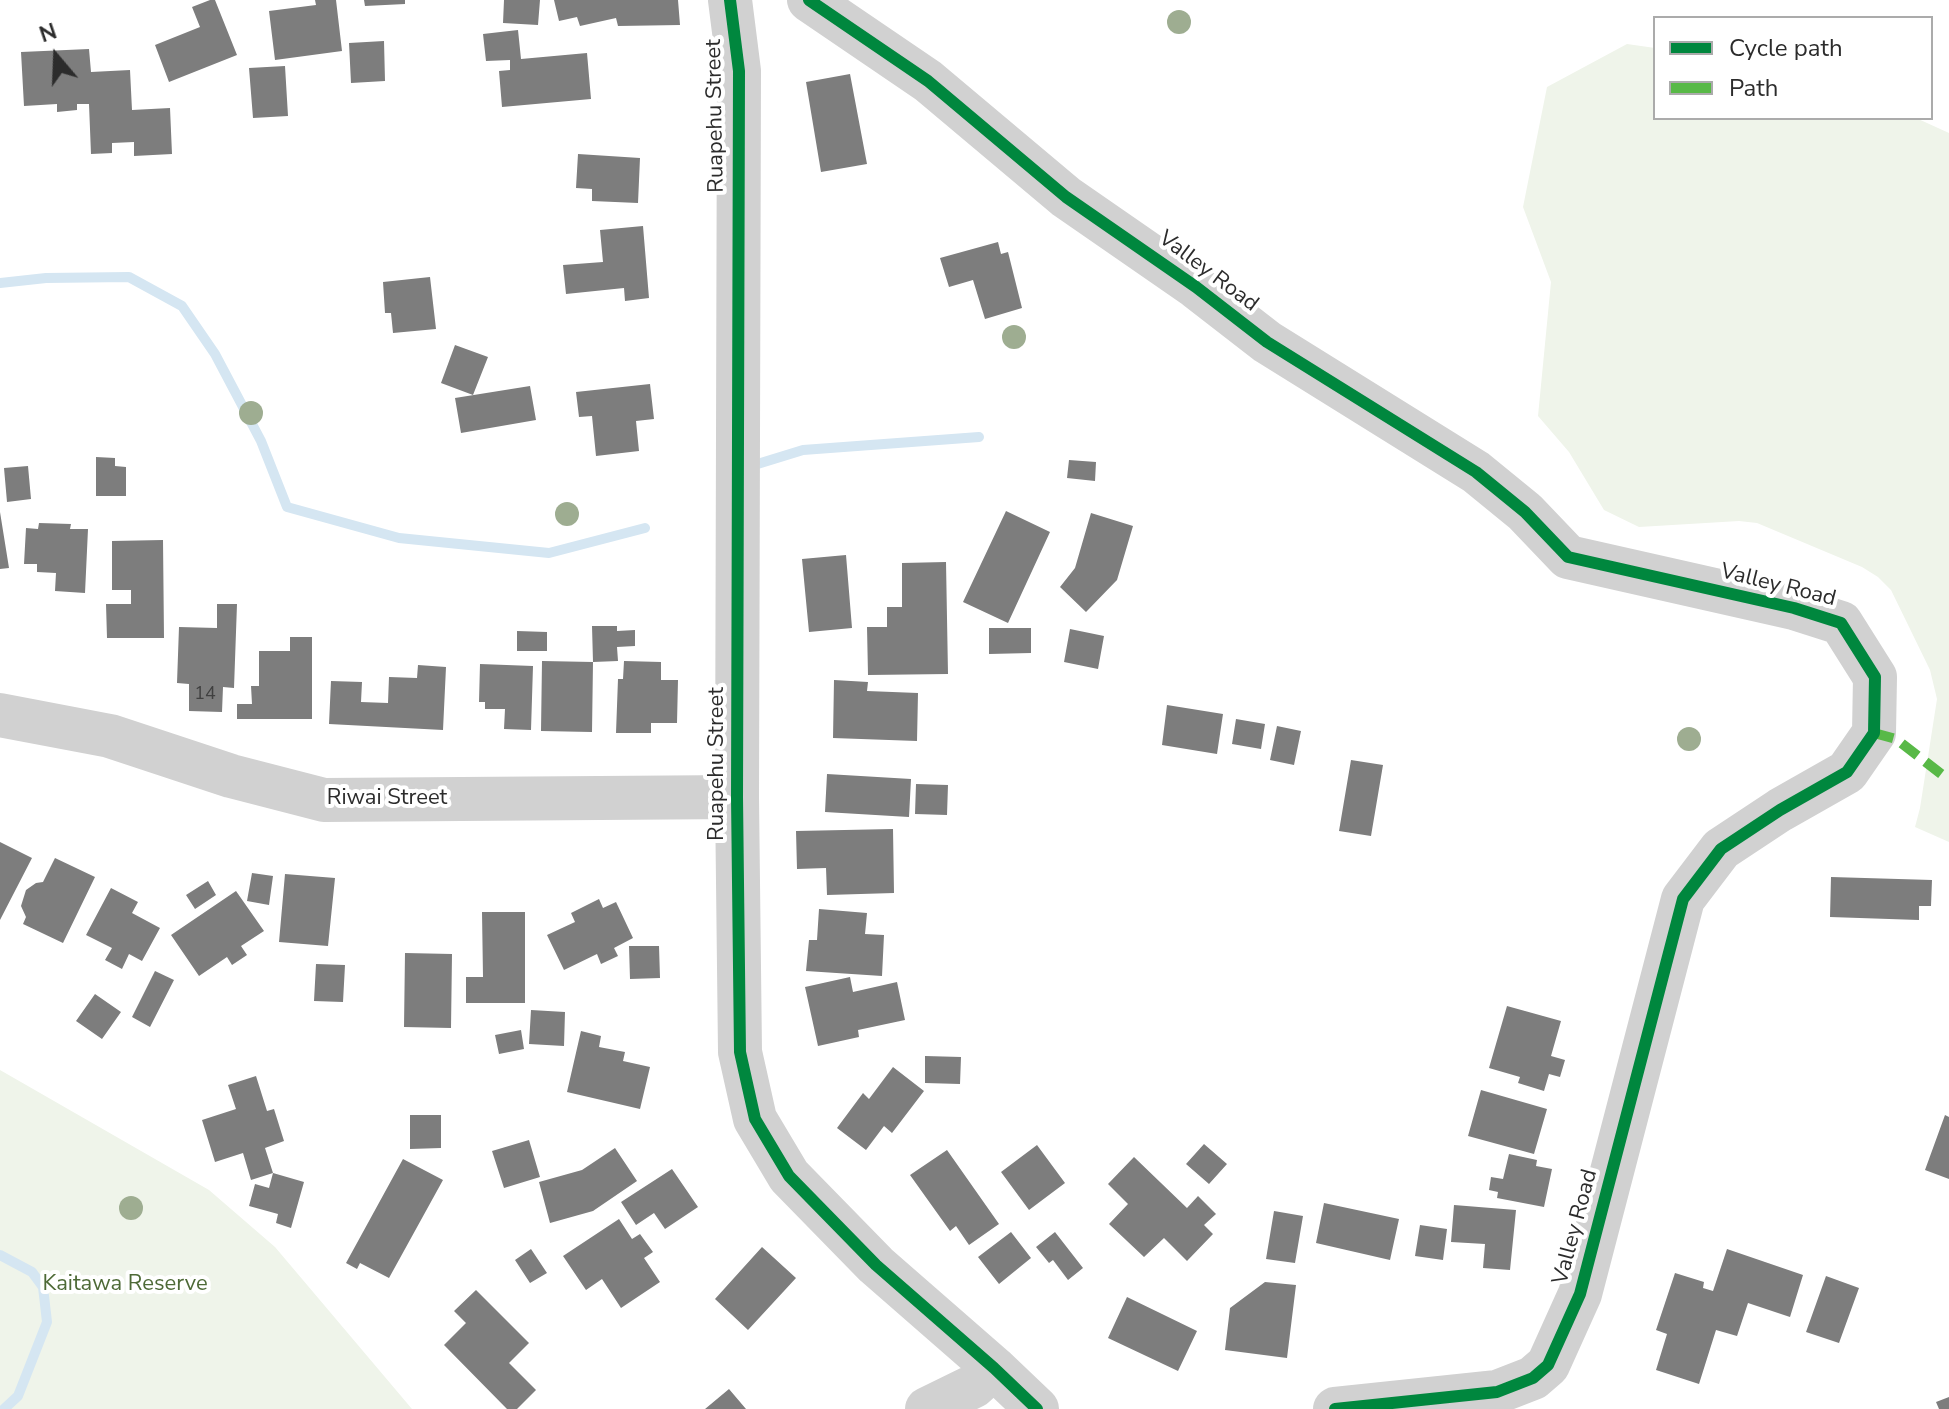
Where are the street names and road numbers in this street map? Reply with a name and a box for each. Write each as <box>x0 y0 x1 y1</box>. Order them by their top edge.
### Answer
street label: Ruapehu Street <box>701 39 731 193</box>
street label: Valley Road <box>1153 226 1263 318</box>
street label: Valley Road <box>1717 559 1839 613</box>
street label: Ruapehu Street <box>705 687 731 841</box>
street label: Riwai Street <box>327 786 447 812</box>
street label: Valley Road <box>1548 1167 1604 1287</box>

